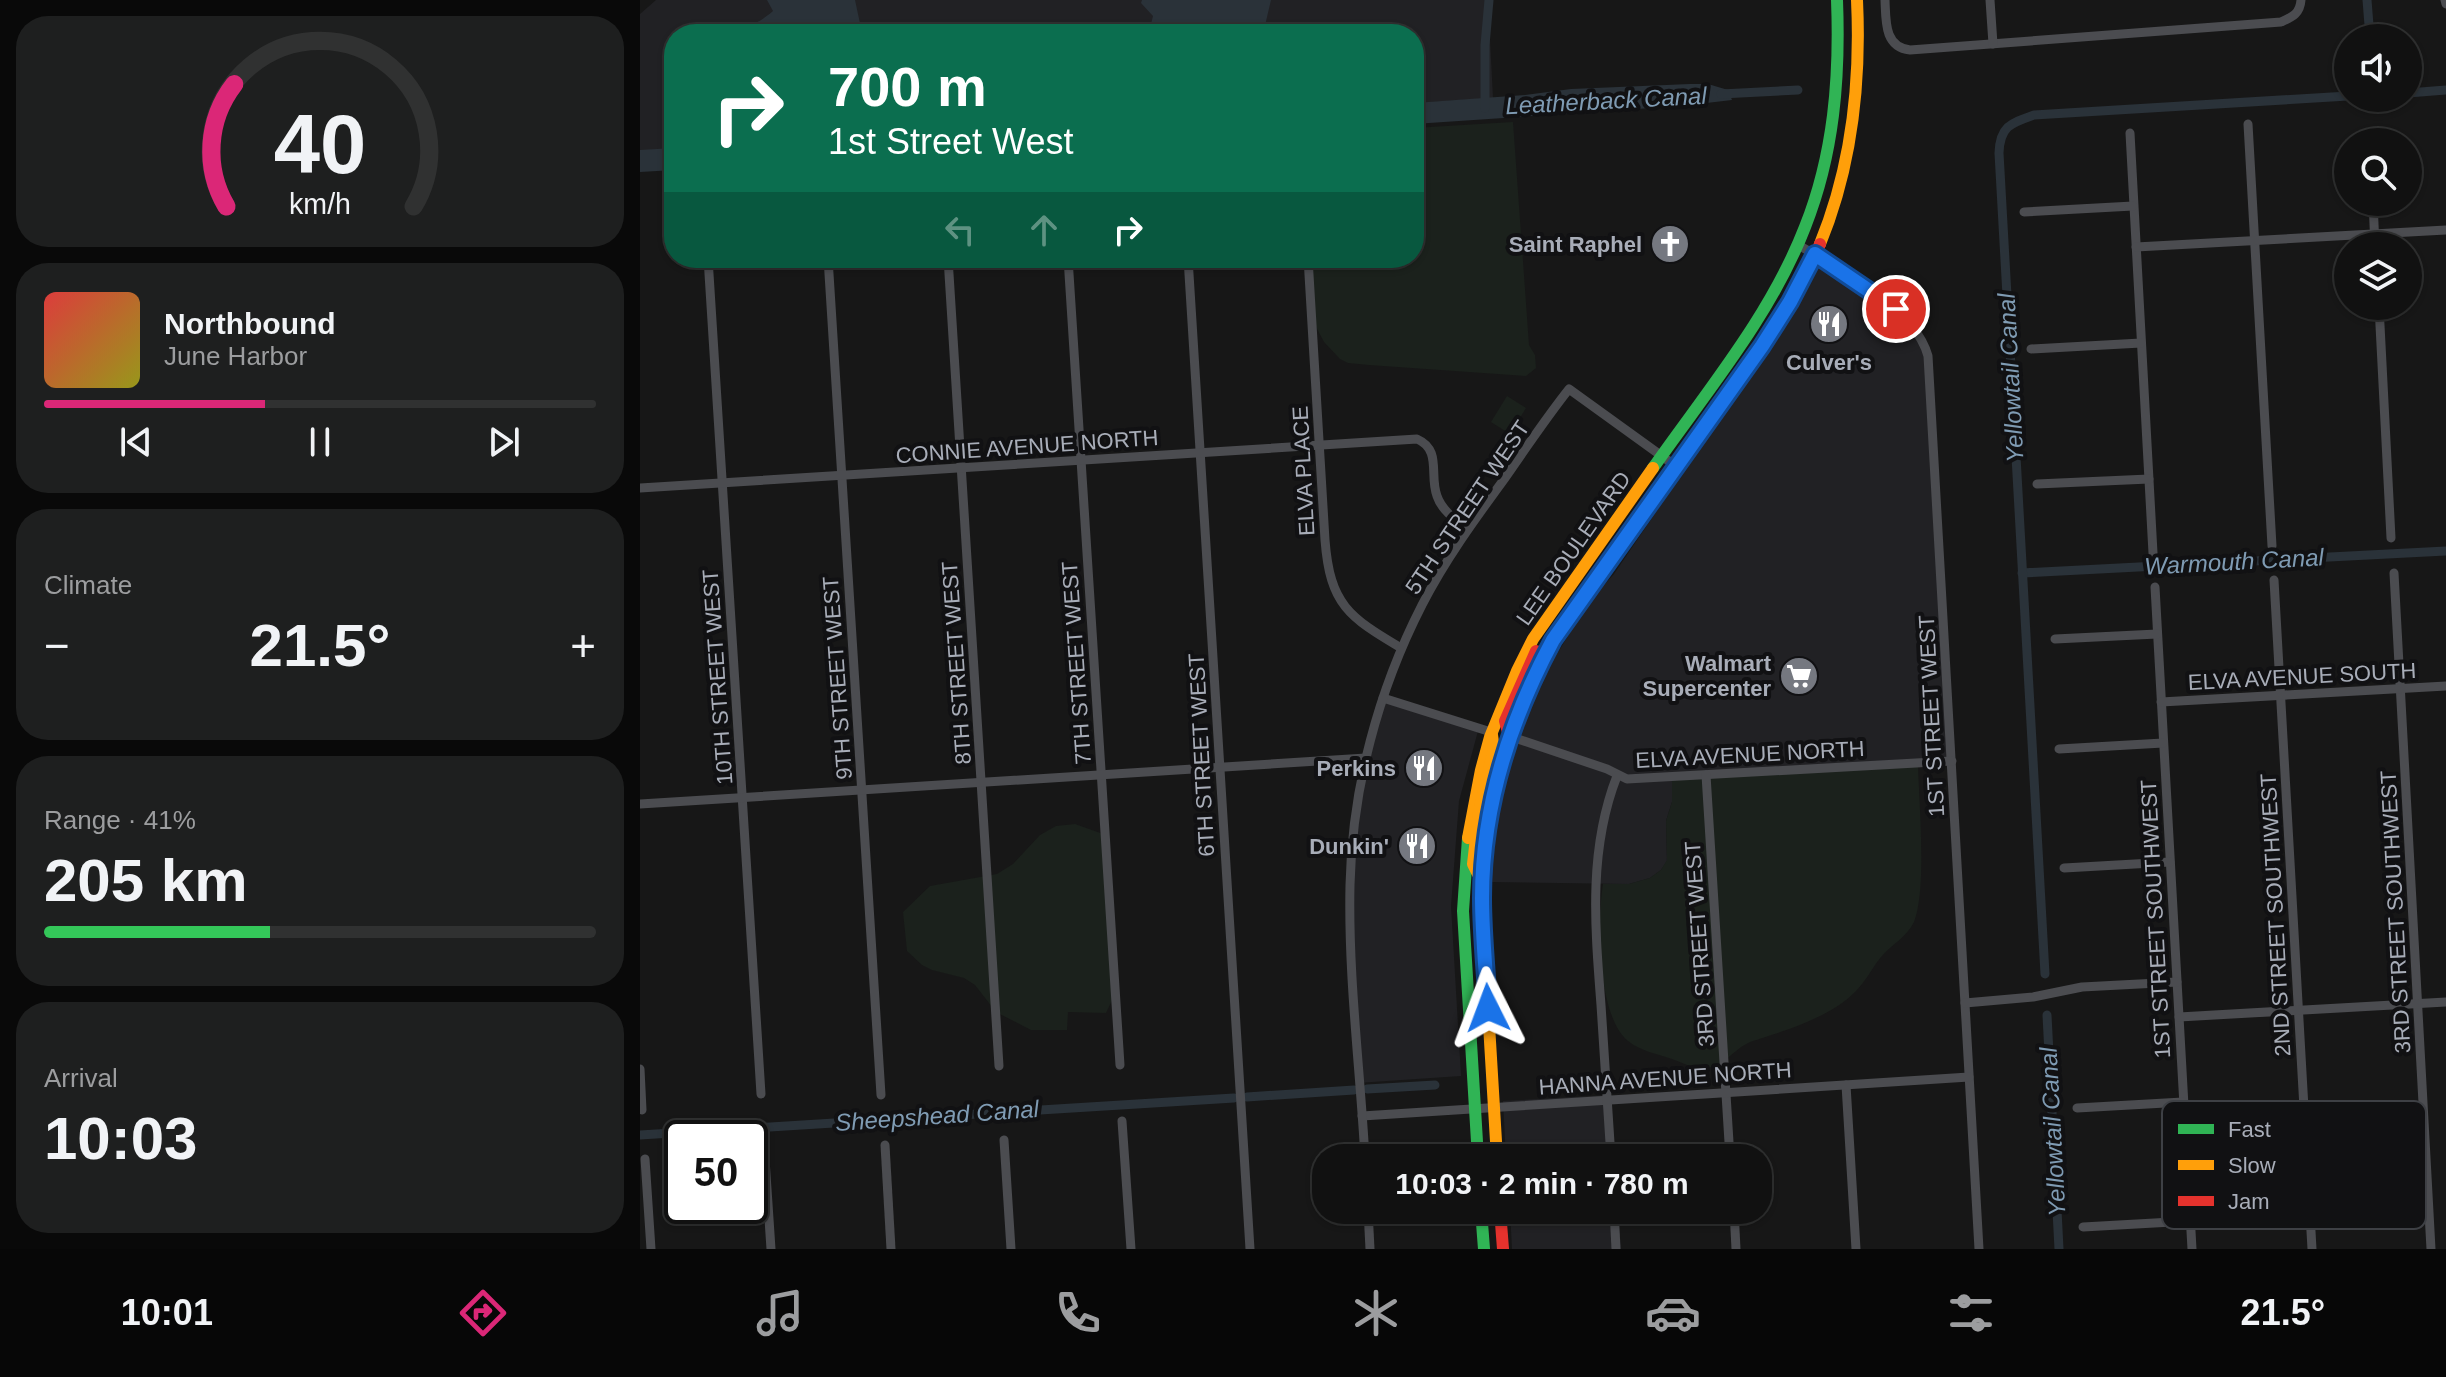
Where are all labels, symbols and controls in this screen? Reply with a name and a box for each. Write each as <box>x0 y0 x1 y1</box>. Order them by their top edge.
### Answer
map controls <box>2334 24 2422 320</box>
button: sound <box>2334 24 2422 112</box>
text: 700 m <box>828 55 987 118</box>
icon: right <box>696 56 800 160</box>
water label: Leatherback Canal <box>1505 82 1708 119</box>
text: 40 <box>274 98 366 191</box>
text: 1st Street West <box>828 121 1073 162</box>
button: search <box>2334 128 2422 216</box>
text: km/h <box>289 188 351 220</box>
icon: left <box>938 208 982 252</box>
icon: ahead <box>1022 208 1066 252</box>
icon: right <box>1106 208 1150 252</box>
church icon: Saint Raphel <box>1649 223 1691 265</box>
place label: Saint Raphel <box>1509 232 1642 257</box>
button: layers <box>2334 232 2422 320</box>
pin <box>1862 275 1930 343</box>
icon: arrive <box>1874 287 1918 331</box>
water label: Yellowtail Canal <box>1993 292 2028 463</box>
restaurant icon: Culver's <box>1808 303 1850 345</box>
text: Northbound <box>164 307 336 340</box>
text: June Harbor <box>164 341 307 371</box>
place label: Culver's <box>1786 350 1872 375</box>
street label: ELVA PLACE <box>1288 405 1319 537</box>
street label: 5TH STREET WEST <box>1400 416 1535 599</box>
icon: previous <box>114 420 158 464</box>
icon: pause <box>298 420 342 464</box>
icon: next <box>482 420 526 464</box>
street label: CONNIE AVENUE NORTH <box>895 425 1159 468</box>
street label: LEE BOULEVARD <box>1511 467 1636 630</box>
water label: Warmouth Canal <box>2144 543 2325 580</box>
street label: 8TH STREET WEST <box>937 560 976 765</box>
street label: 7TH STREET WEST <box>1057 560 1096 765</box>
street label: 10TH STREET WEST <box>697 568 738 786</box>
text: Climate <box>44 570 132 600</box>
street label: 9TH STREET WEST <box>818 575 857 780</box>
text: 21.5° <box>250 612 390 679</box>
street label: 1ST STREET WEST <box>1914 614 1949 818</box>
text: − <box>44 621 70 670</box>
text: + <box>570 621 596 670</box>
place label: Walmart Supercenter <box>1643 651 1772 701</box>
street label: 6TH STREET WEST <box>1184 653 1219 857</box>
supermarket icon: Walmart Supercenter <box>1778 655 1820 697</box>
street label: ELVA AVENUE SOUTH <box>2187 658 2417 695</box>
street label: ELVA AVENUE NORTH <box>1635 736 1865 773</box>
restaurant icon: Perkins <box>1403 747 1445 789</box>
place label: Perkins <box>1317 756 1396 781</box>
street label: 3RD STREET SOUTHWEST <box>2376 770 2415 1054</box>
street label: 2ND STREET SOUTHWEST <box>2256 773 2295 1057</box>
street label: 1ST STREET SOUTHWEST <box>2136 779 2175 1059</box>
text: Range · 41% <box>44 805 196 835</box>
restaurant icon: Dunkin' <box>1396 825 1438 867</box>
place label: Dunkin' <box>1309 834 1389 859</box>
street label: 3RD STREET WEST <box>1680 840 1719 1048</box>
text: 205 km <box>44 847 248 914</box>
position arrow <box>1446 966 1530 1050</box>
water label: Yellowtail Canal <box>2035 1046 2070 1217</box>
street label: HANNA AVENUE NORTH <box>1538 1057 1792 1100</box>
text: Arrival <box>44 1063 118 1093</box>
water label: Sheepshead Canal <box>834 1095 1040 1136</box>
legend <box>2162 1101 2426 1229</box>
text: 10:03 <box>44 1105 197 1172</box>
text: Fast <box>2228 1117 2271 1142</box>
speed limit sign: 50 <box>664 1120 768 1224</box>
text: Slow <box>2228 1153 2276 1178</box>
text: 10:03 · 2 min · 780 m <box>1395 1167 1689 1200</box>
text: Jam <box>2228 1189 2270 1214</box>
icon: directions <box>455 1285 511 1341</box>
icon: music <box>752 1285 808 1341</box>
icon: phone <box>1050 1285 1106 1341</box>
icon: climate <box>1348 1285 1404 1341</box>
icon: car <box>1645 1285 1701 1341</box>
icon: filters <box>1943 1285 1999 1341</box>
text: 10:01 <box>121 1292 213 1333</box>
text: 21.5° <box>2241 1292 2325 1333</box>

